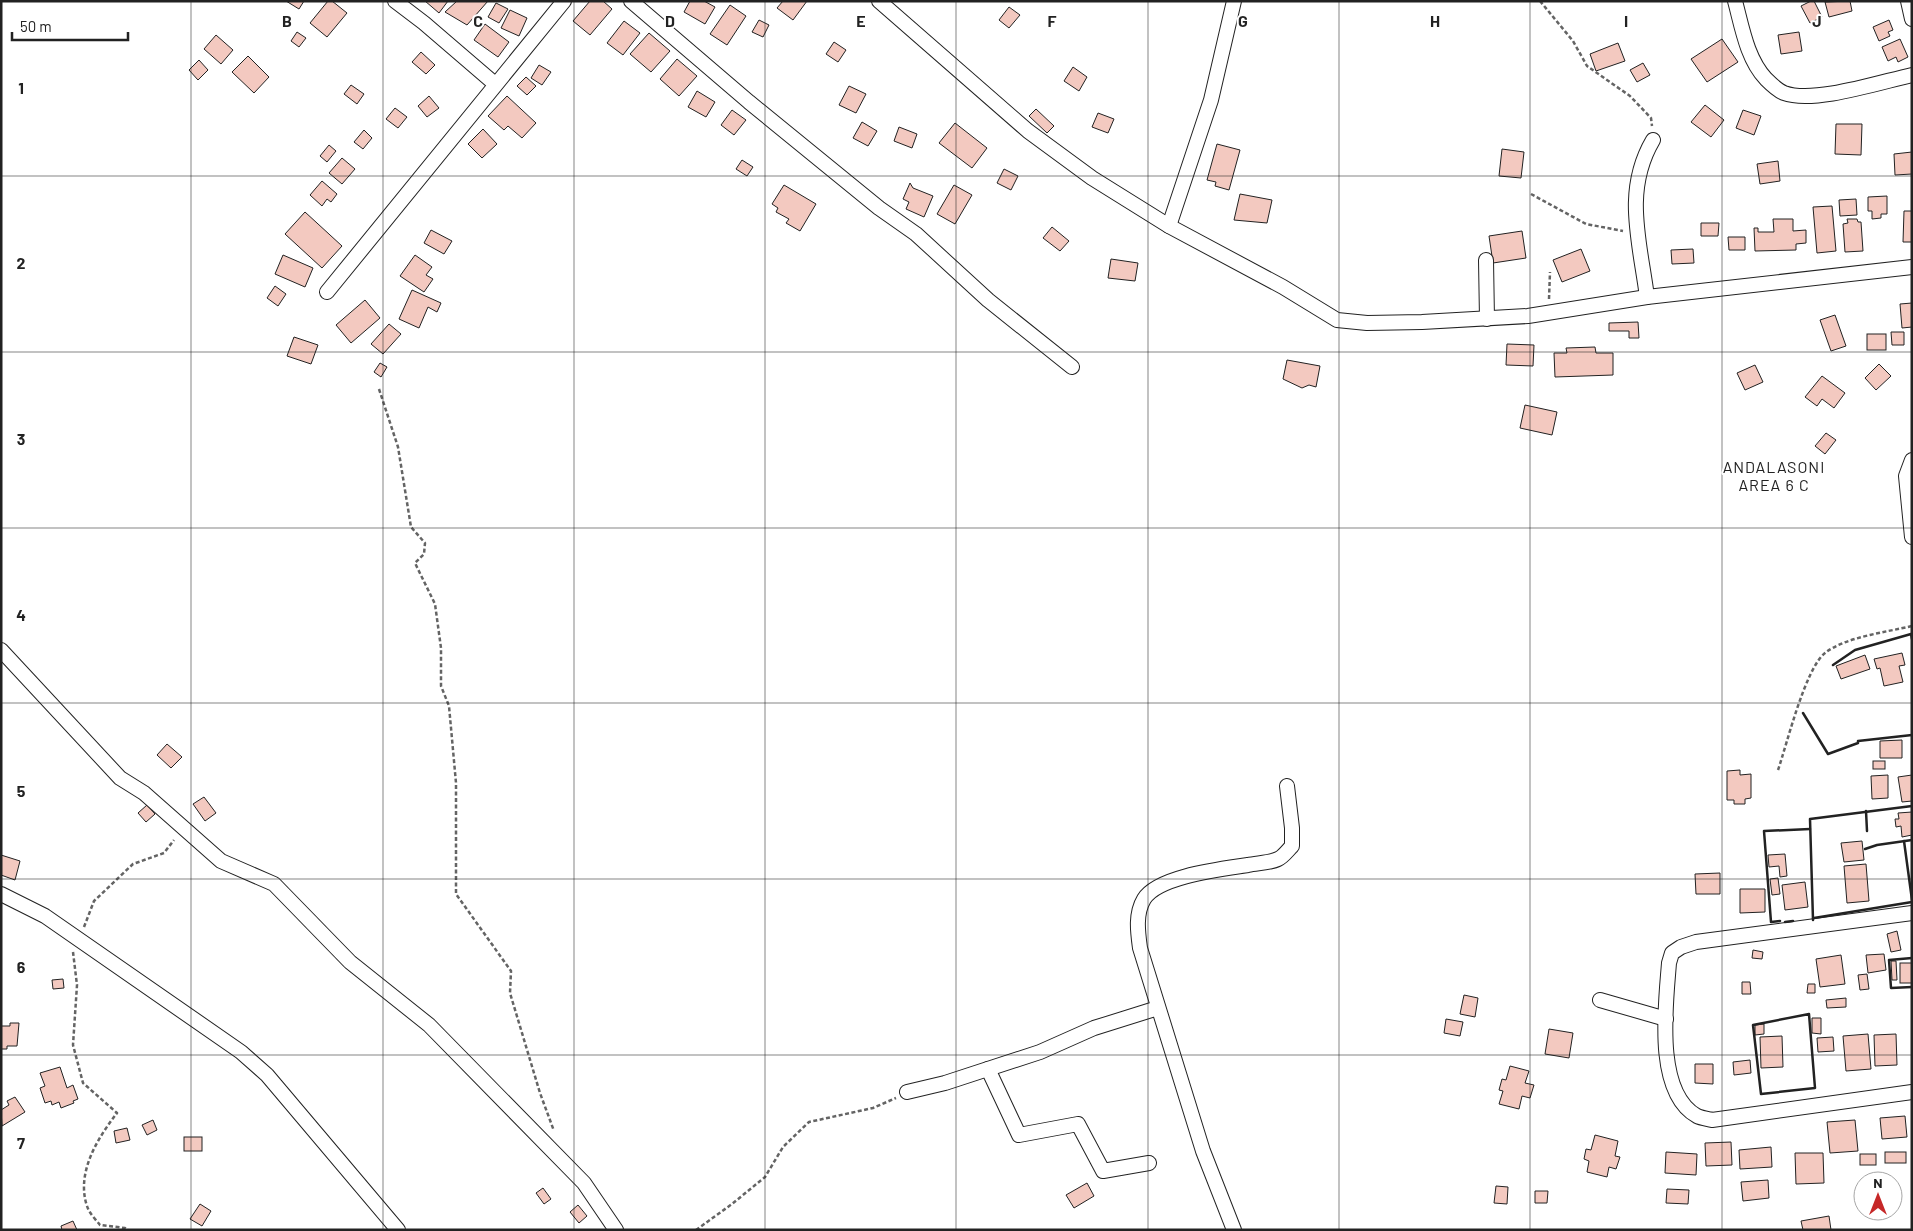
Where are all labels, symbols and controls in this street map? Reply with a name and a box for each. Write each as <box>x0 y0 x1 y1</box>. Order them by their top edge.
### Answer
scale bar <box>12 10 129 42</box>
text: B <box>282 11 292 30</box>
text: C <box>473 11 483 30</box>
text: D <box>665 11 675 30</box>
text: E <box>856 11 866 30</box>
text: F <box>1048 11 1057 30</box>
text: G <box>1238 11 1248 30</box>
text: H <box>1430 11 1440 30</box>
text: I <box>1624 11 1628 30</box>
text: J <box>1812 11 1822 30</box>
text: 50 m <box>20 17 52 35</box>
text: 1 <box>18 78 24 97</box>
text: 2 <box>17 253 26 272</box>
text: 3 <box>17 429 25 448</box>
district label: ANDALASONI AREA 6 C <box>1723 457 1825 494</box>
text: 4 <box>16 605 26 624</box>
text: 5 <box>17 781 26 800</box>
text: 6 <box>17 957 26 976</box>
text: 7 <box>17 1133 25 1152</box>
north arrow <box>1853 1171 1903 1221</box>
text: N <box>1873 1174 1883 1191</box>

